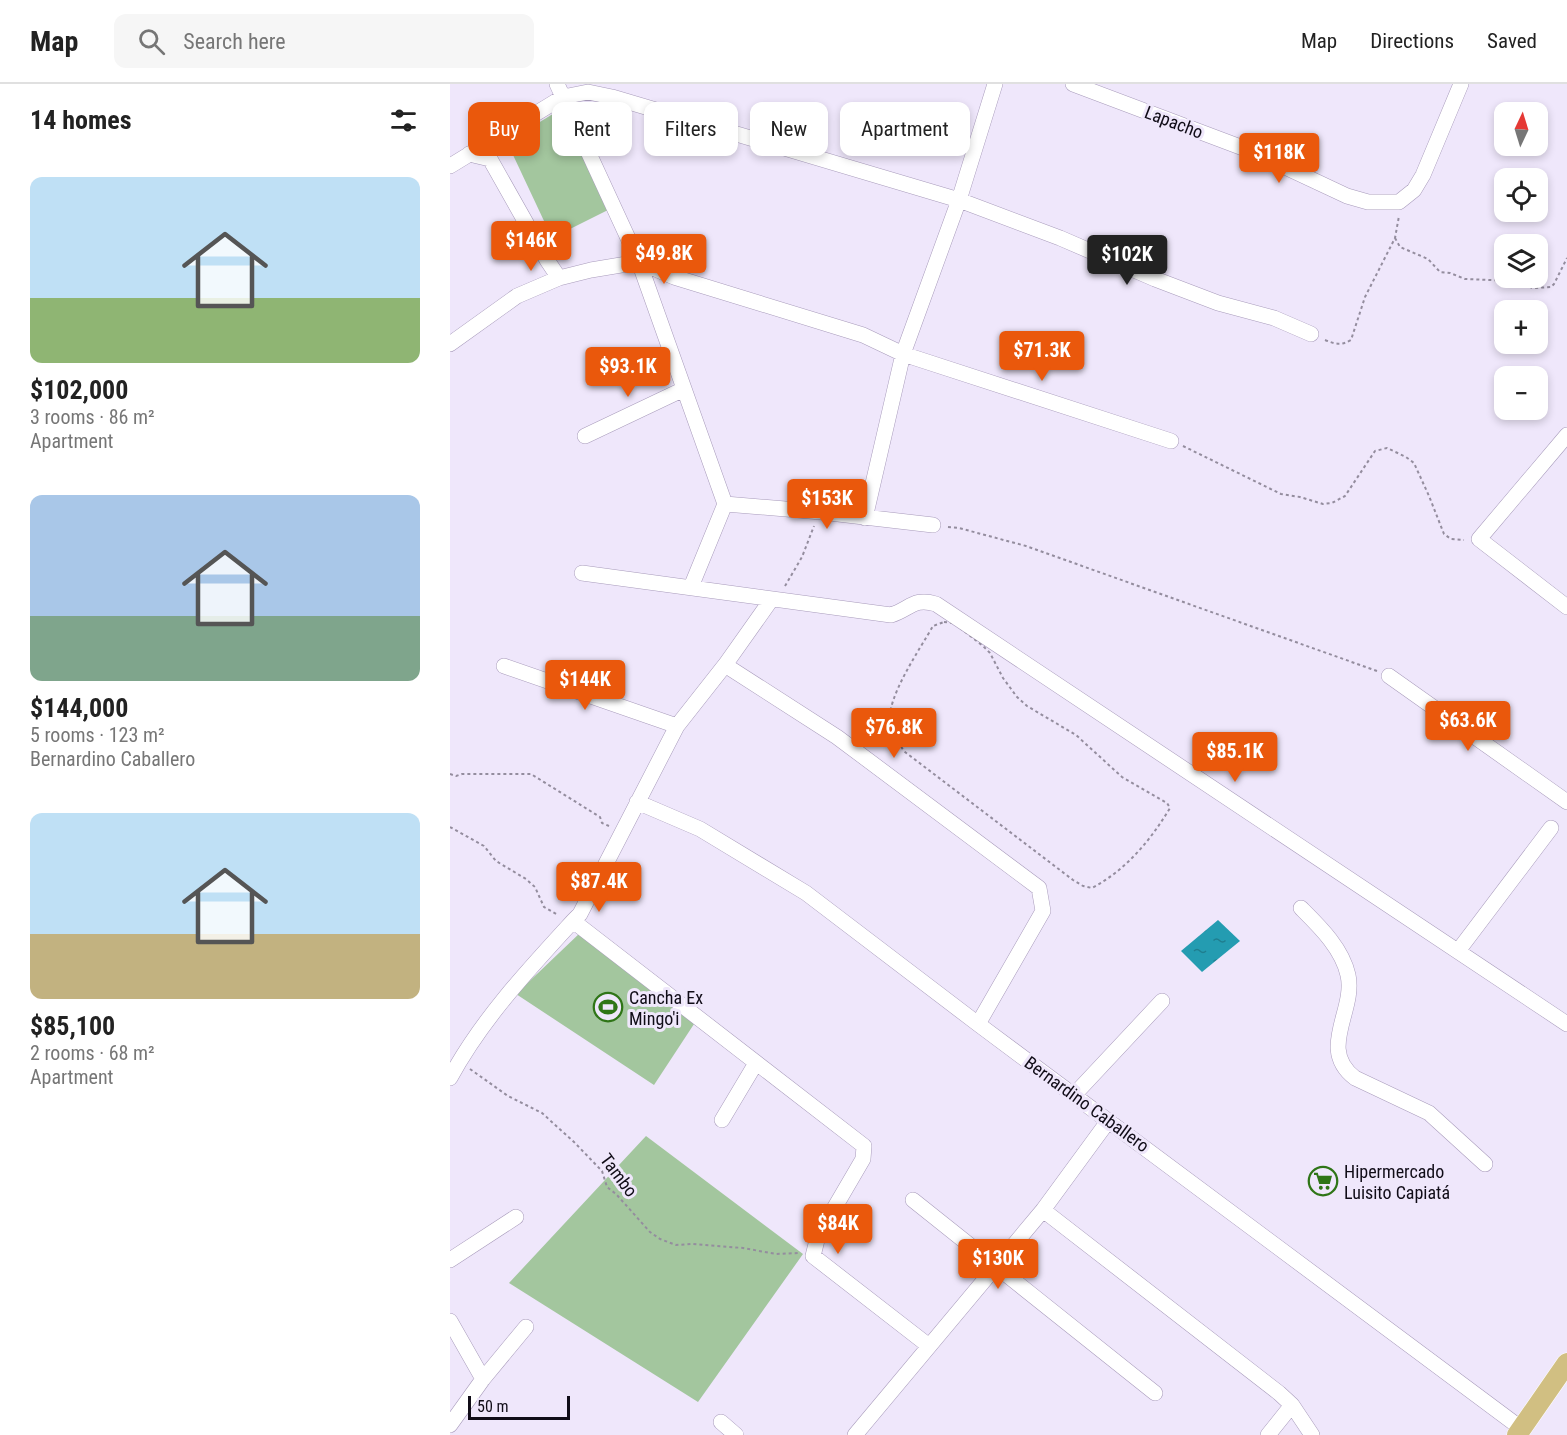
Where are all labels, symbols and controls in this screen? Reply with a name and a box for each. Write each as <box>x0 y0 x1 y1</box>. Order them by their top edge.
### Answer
search box <box>114 14 534 68</box>
text: Map <box>30 25 78 58</box>
icon: search <box>135 25 168 58</box>
text: Search here <box>183 29 286 54</box>
text: Map <box>1301 29 1337 53</box>
text: Directions <box>1370 29 1454 53</box>
text: Saved <box>1487 29 1537 53</box>
street label: Lapacho <box>1142 101 1206 143</box>
chip: Buy <box>468 102 540 156</box>
chip: Rent <box>552 102 632 156</box>
chip: Filters <box>644 102 738 156</box>
chip: New <box>750 102 828 156</box>
chip: Apartment <box>840 102 970 156</box>
north arrow <box>1494 102 1548 156</box>
map controls <box>1494 102 1548 420</box>
icon: filters <box>387 104 420 137</box>
text: 14 homes <box>30 105 132 135</box>
pin: $118K <box>1237 133 1321 184</box>
text: $118K <box>1253 140 1305 164</box>
button: locate <box>1494 168 1548 222</box>
icon: home <box>171 216 279 324</box>
pin: $146K <box>489 221 573 272</box>
text: $146K <box>505 228 557 252</box>
pin: $49.8K <box>615 234 713 285</box>
button: layers <box>1494 234 1548 288</box>
pin: $102K <box>1085 235 1169 286</box>
text: $49.8K <box>635 241 693 265</box>
text: $102K <box>1101 242 1153 266</box>
button: + <box>1494 300 1548 354</box>
pin: $71.3K <box>993 331 1091 382</box>
text: $71.3K <box>1013 338 1071 362</box>
pin: $93.1K <box>579 347 677 398</box>
text: $93.1K <box>599 354 657 378</box>
button: − <box>1494 366 1548 420</box>
text: $102,000 <box>30 375 128 405</box>
text: 3 rooms · 86 m² <box>30 405 155 429</box>
text: Apartment <box>30 429 114 453</box>
pin: $153K <box>785 479 869 530</box>
text: $153K <box>801 486 853 510</box>
icon: home <box>171 534 279 642</box>
pin: $144K <box>543 660 627 711</box>
text: $144K <box>559 667 611 691</box>
text: $144,000 <box>30 693 128 723</box>
pin: $63.6K <box>1419 701 1517 752</box>
pin: $76.8K <box>845 708 943 759</box>
text: $63.6K <box>1439 708 1497 732</box>
text: $76.8K <box>865 715 923 739</box>
text: 5 rooms · 123 m² <box>30 723 165 747</box>
pin: $85.1K <box>1186 732 1284 783</box>
text: $85.1K <box>1206 739 1264 763</box>
text: Bernardino Caballero <box>30 747 195 771</box>
icon: home <box>171 852 279 960</box>
pin: $87.4K <box>550 862 648 913</box>
text: $87.4K <box>570 869 628 893</box>
place label: Cancha Ex Mingo'i <box>629 987 703 1029</box>
sports icon: Cancha Ex Mingo'i <box>592 991 624 1023</box>
text: $85,100 <box>30 1011 115 1041</box>
text: 2 rooms · 68 m² <box>30 1041 155 1065</box>
street label: Bernardino Caballero <box>1021 1052 1153 1156</box>
text: Apartment <box>30 1065 114 1089</box>
street label: Tambo <box>596 1149 642 1201</box>
place label: Hipermercado Luisito Capiatá <box>1344 1161 1450 1203</box>
supermarket icon: Hipermercado Luisito Capiatá <box>1307 1165 1339 1197</box>
pin: $84K <box>802 1204 874 1255</box>
text: $84K <box>817 1211 859 1235</box>
pin: $130K <box>956 1239 1040 1290</box>
text: $130K <box>972 1246 1024 1270</box>
scale bar <box>468 1393 570 1420</box>
text: 50 m <box>477 1397 509 1416</box>

